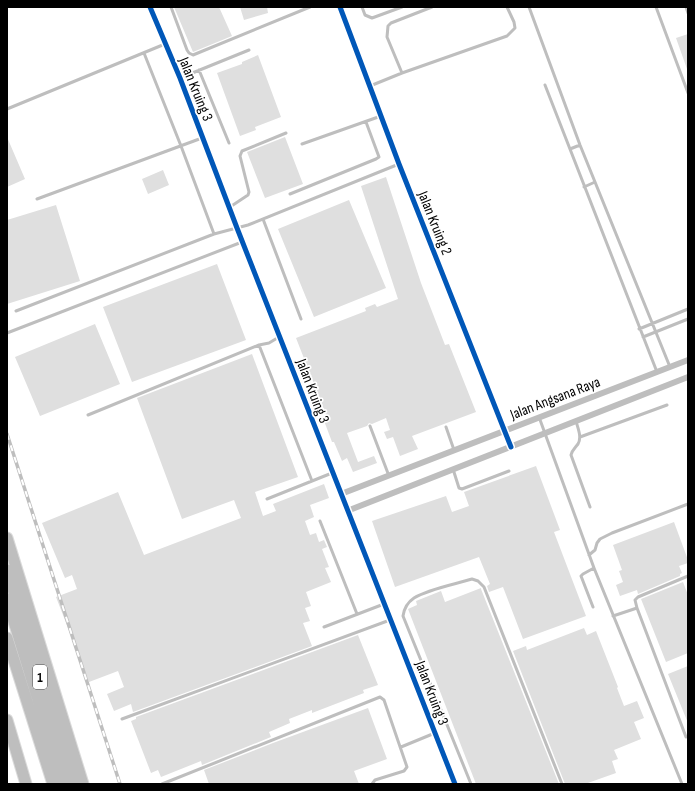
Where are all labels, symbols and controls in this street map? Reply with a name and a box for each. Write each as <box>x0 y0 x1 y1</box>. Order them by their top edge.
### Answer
street label: Jalan Kruing 3 <box>174 53 217 124</box>
street label: Jalan Kruing 2 <box>413 188 456 258</box>
street label: Jalan Kruing 3 <box>291 355 333 426</box>
street label: Jalan Angsana Raya <box>507 373 603 425</box>
street label: Jalan Kruing 3 <box>410 657 452 728</box>
road number: 1 <box>33 665 47 689</box>

